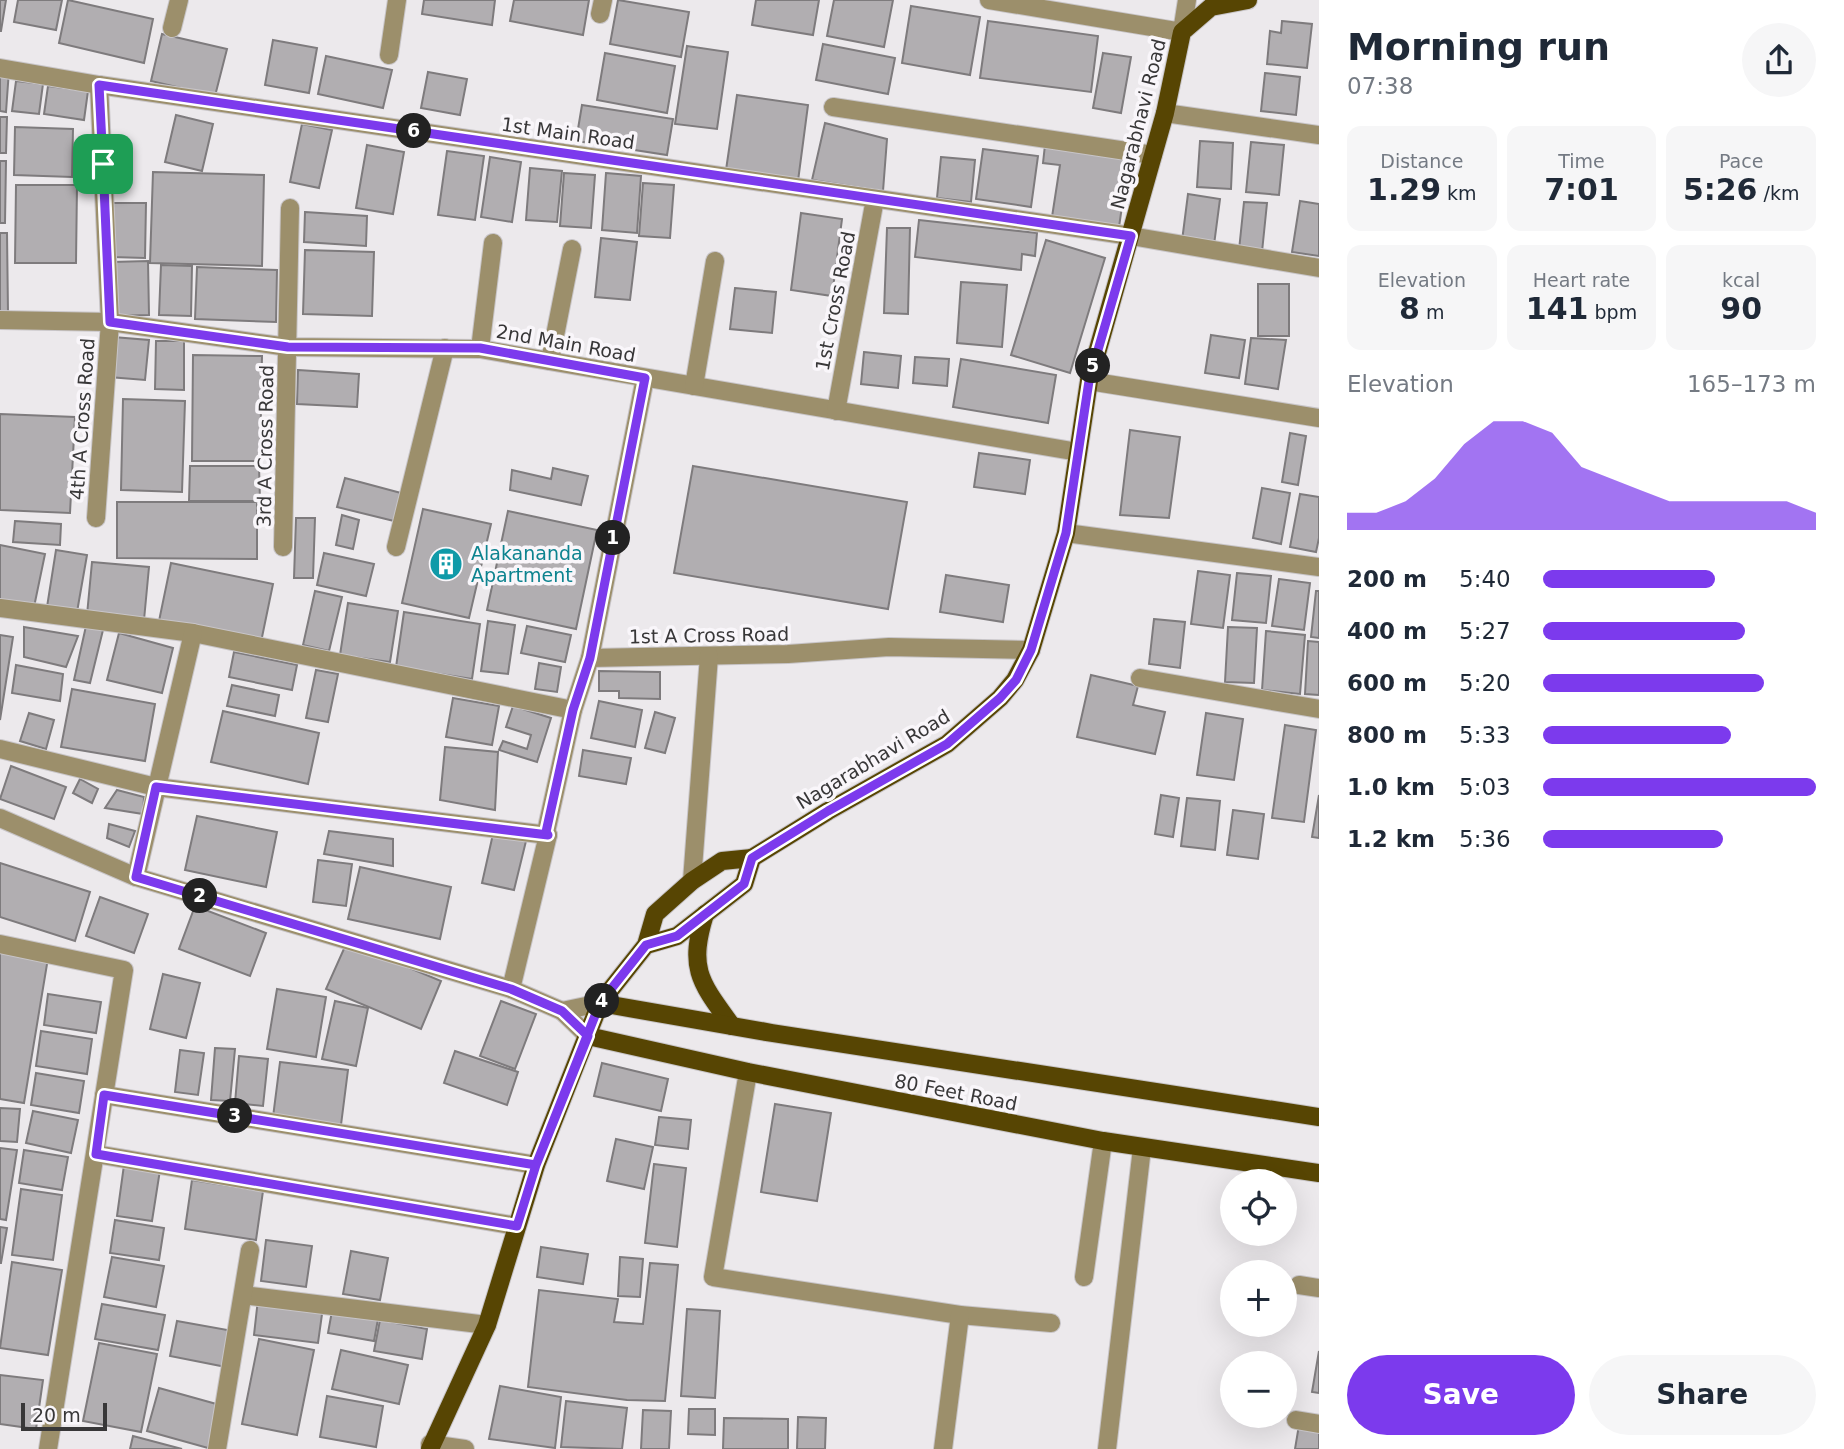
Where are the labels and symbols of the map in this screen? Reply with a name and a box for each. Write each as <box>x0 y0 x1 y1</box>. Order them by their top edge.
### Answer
street label: Nagarabhavi Road <box>1106 36 1170 212</box>
street label: 1st Main Road <box>500 113 636 153</box>
pin: 6 <box>396 114 432 148</box>
pin <box>73 134 133 194</box>
street label: 1st Cross Road <box>811 230 859 372</box>
street label: 2nd Main Road <box>495 320 637 366</box>
street label: 4th A Cross Road <box>65 337 99 501</box>
pin: 5 <box>1076 348 1110 384</box>
street label: 3rd A Cross Road <box>253 365 277 527</box>
pin: 1 <box>596 520 630 556</box>
place label: Alakananda Apartment <box>471 542 583 586</box>
building icon: Alakananda Apartment <box>427 545 465 583</box>
street label: 1st A Cross Road <box>629 623 789 647</box>
street label: Nagarabhavi Road <box>792 705 954 813</box>
pin: 2 <box>182 878 218 914</box>
pin: 4 <box>584 984 620 1018</box>
street label: 80 Feet Road <box>893 1069 1019 1115</box>
pin: 3 <box>218 1098 252 1134</box>
scale bar <box>21 1400 107 1432</box>

